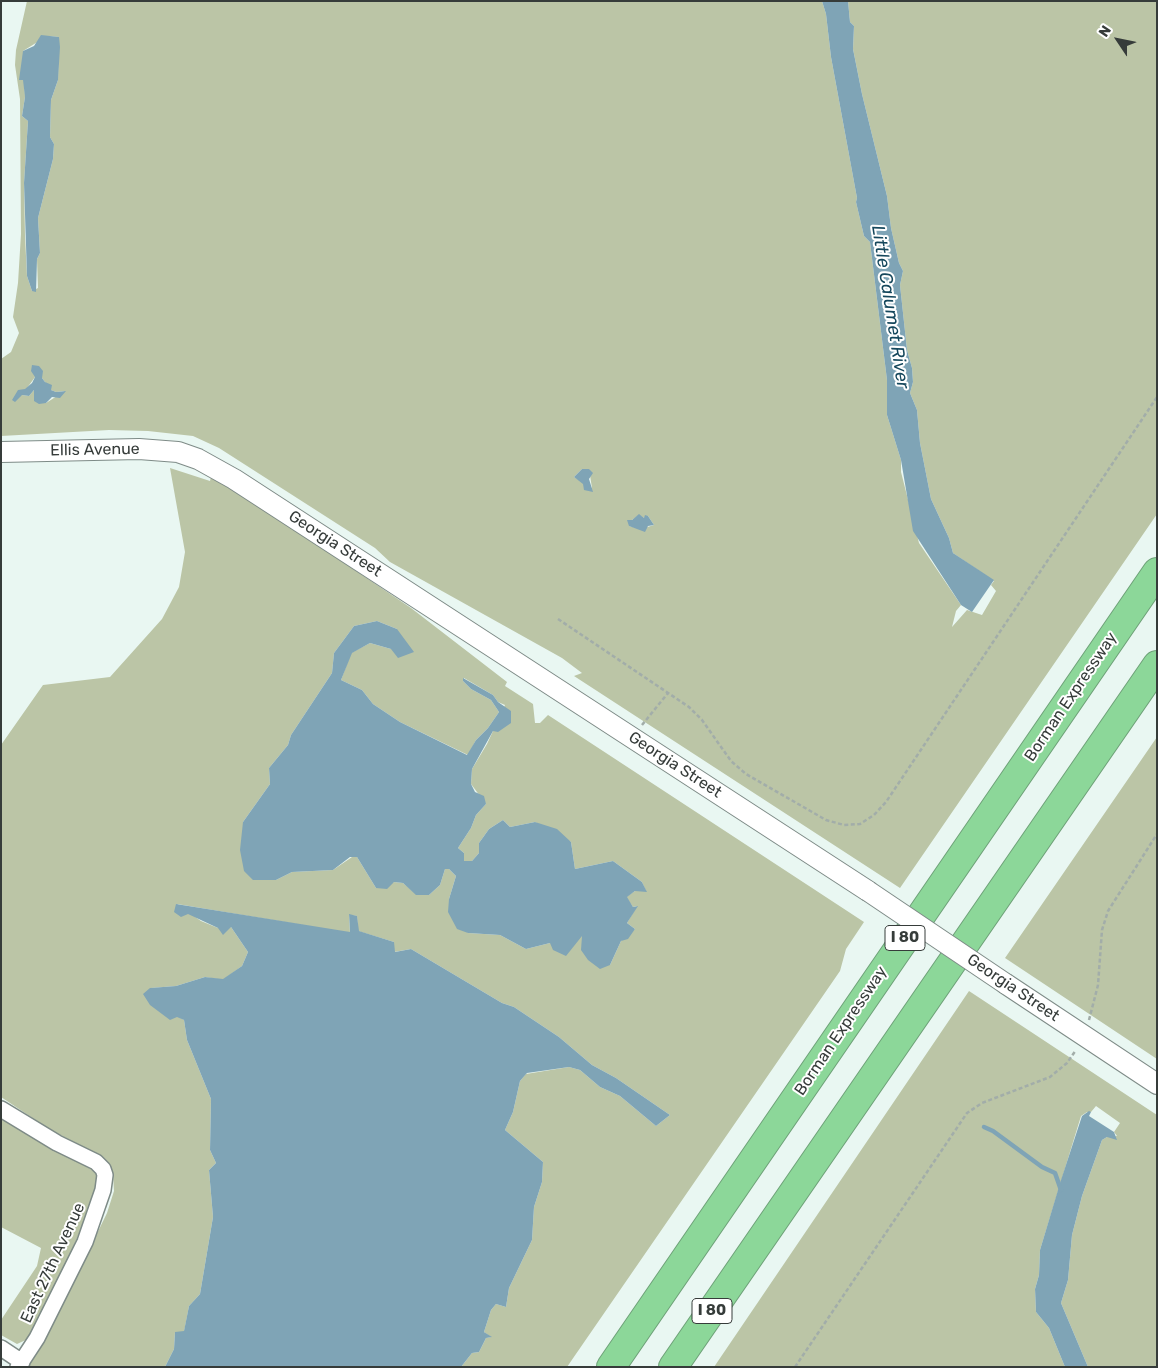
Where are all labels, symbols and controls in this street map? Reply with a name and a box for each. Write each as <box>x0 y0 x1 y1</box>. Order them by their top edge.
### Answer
north arrow <box>1093 15 1143 65</box>
text: N <box>1095 22 1115 40</box>
water label: Little Calumet River <box>866 224 914 390</box>
street label: Ellis Avenue <box>50 440 140 460</box>
street label: Georgia Street <box>285 507 385 581</box>
street label: Borman Expressway <box>1021 629 1121 765</box>
street label: Georgia Street <box>625 728 725 802</box>
road number: I 80 <box>885 926 925 950</box>
street label: Georgia Street <box>963 950 1063 1026</box>
street label: Borman Expressway <box>791 963 891 1099</box>
street label: East 27th Avenue <box>17 1200 89 1326</box>
road number: I 80 <box>692 1298 732 1324</box>

